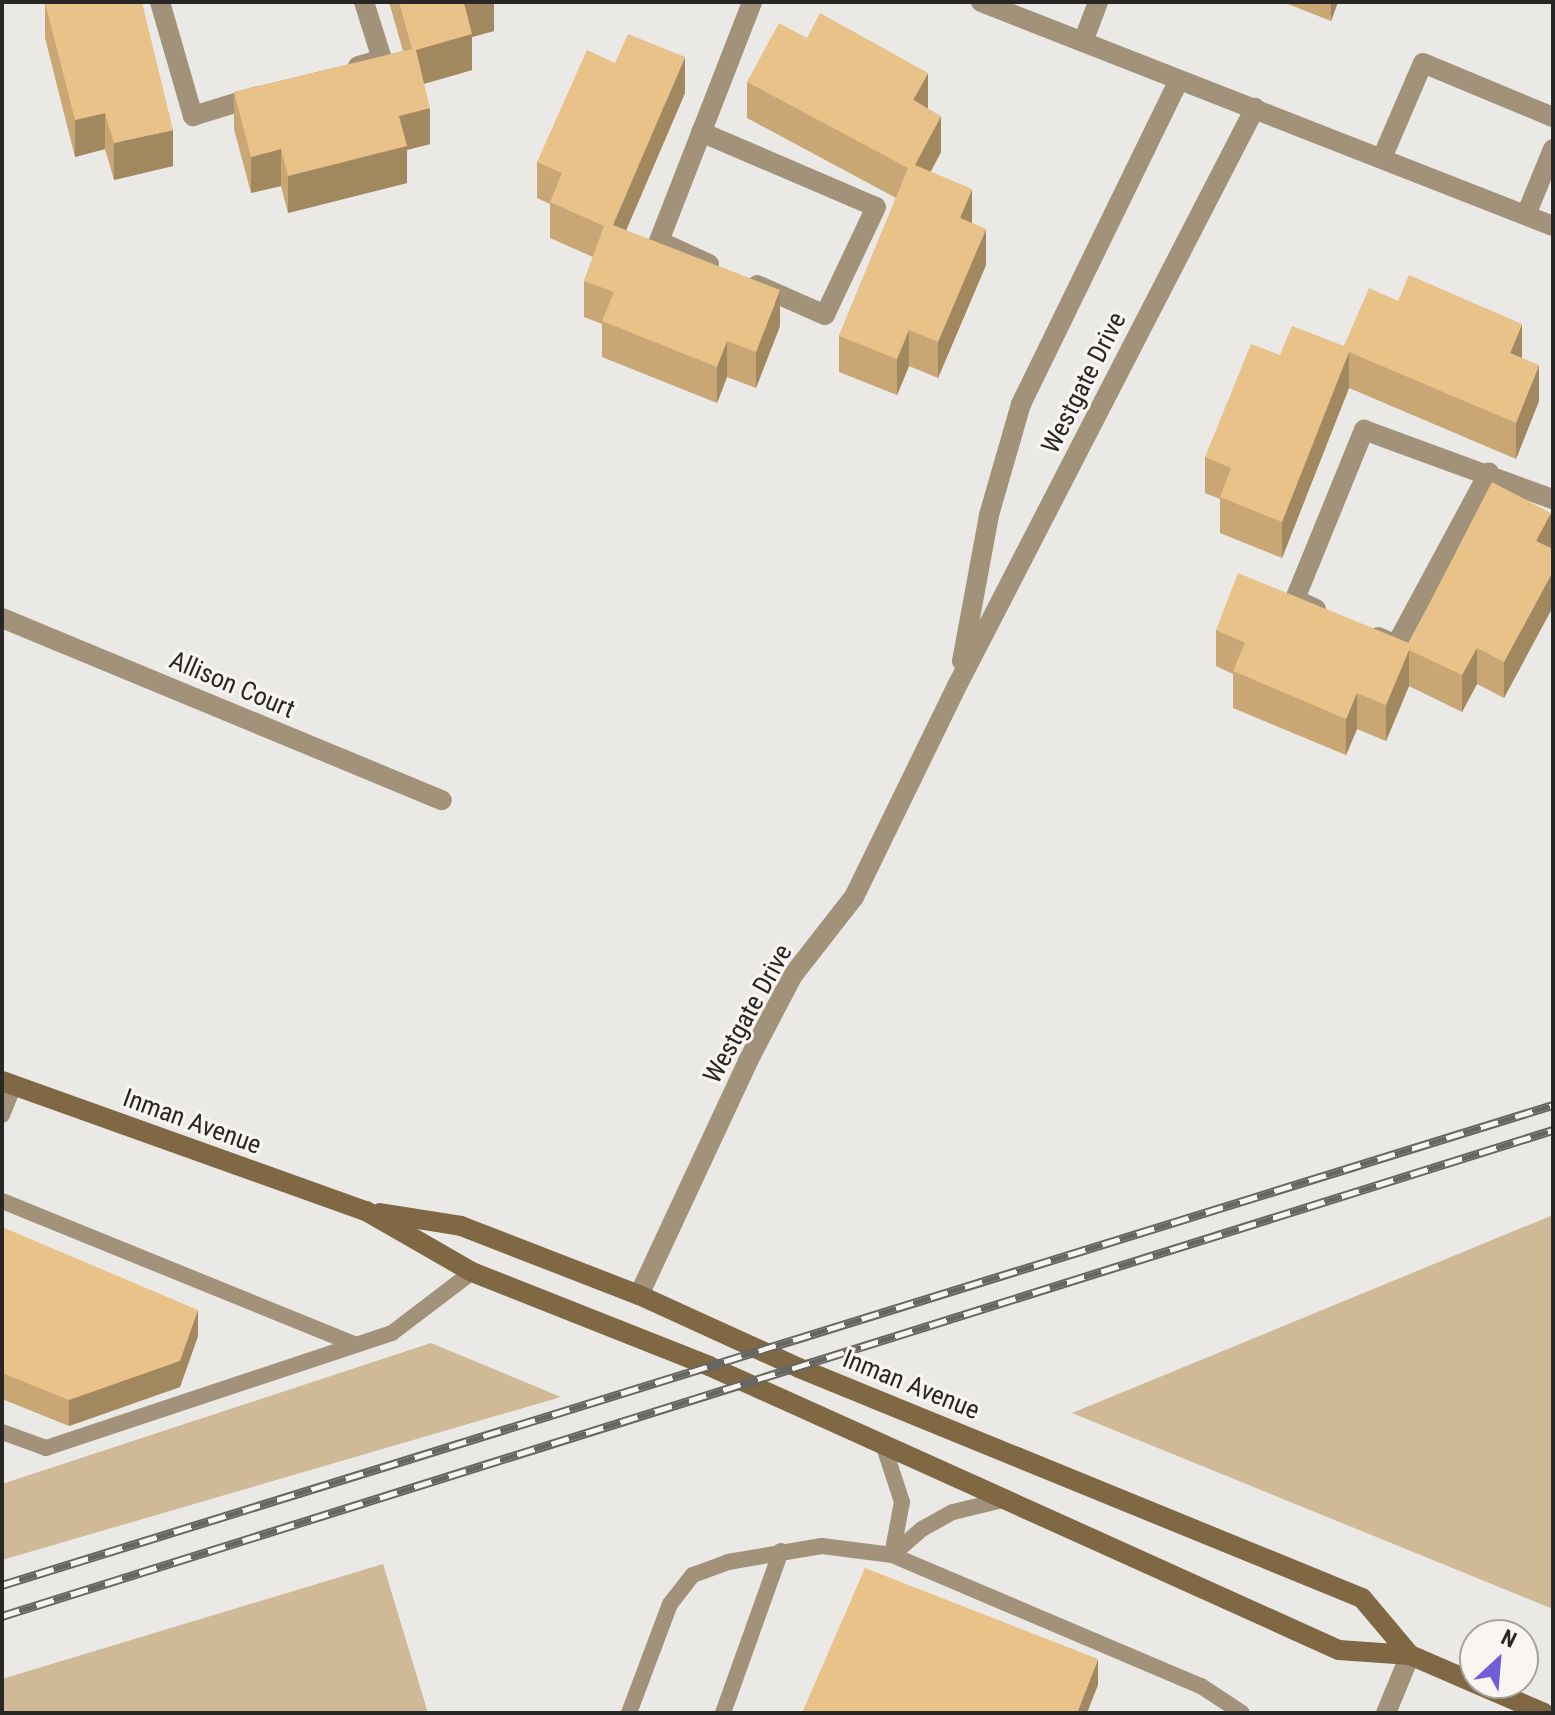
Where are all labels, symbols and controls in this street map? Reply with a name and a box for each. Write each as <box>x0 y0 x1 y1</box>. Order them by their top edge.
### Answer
street label: Westgate Drive <box>1035 307 1133 459</box>
street label: Allison Court <box>165 645 299 725</box>
street label: Westgate Drive <box>697 939 799 1089</box>
street label: Inman Avenue <box>119 1083 265 1161</box>
street label: Inman Avenue <box>838 1343 984 1427</box>
north arrow <box>1459 1619 1539 1699</box>
text: N <box>1497 1625 1520 1653</box>

